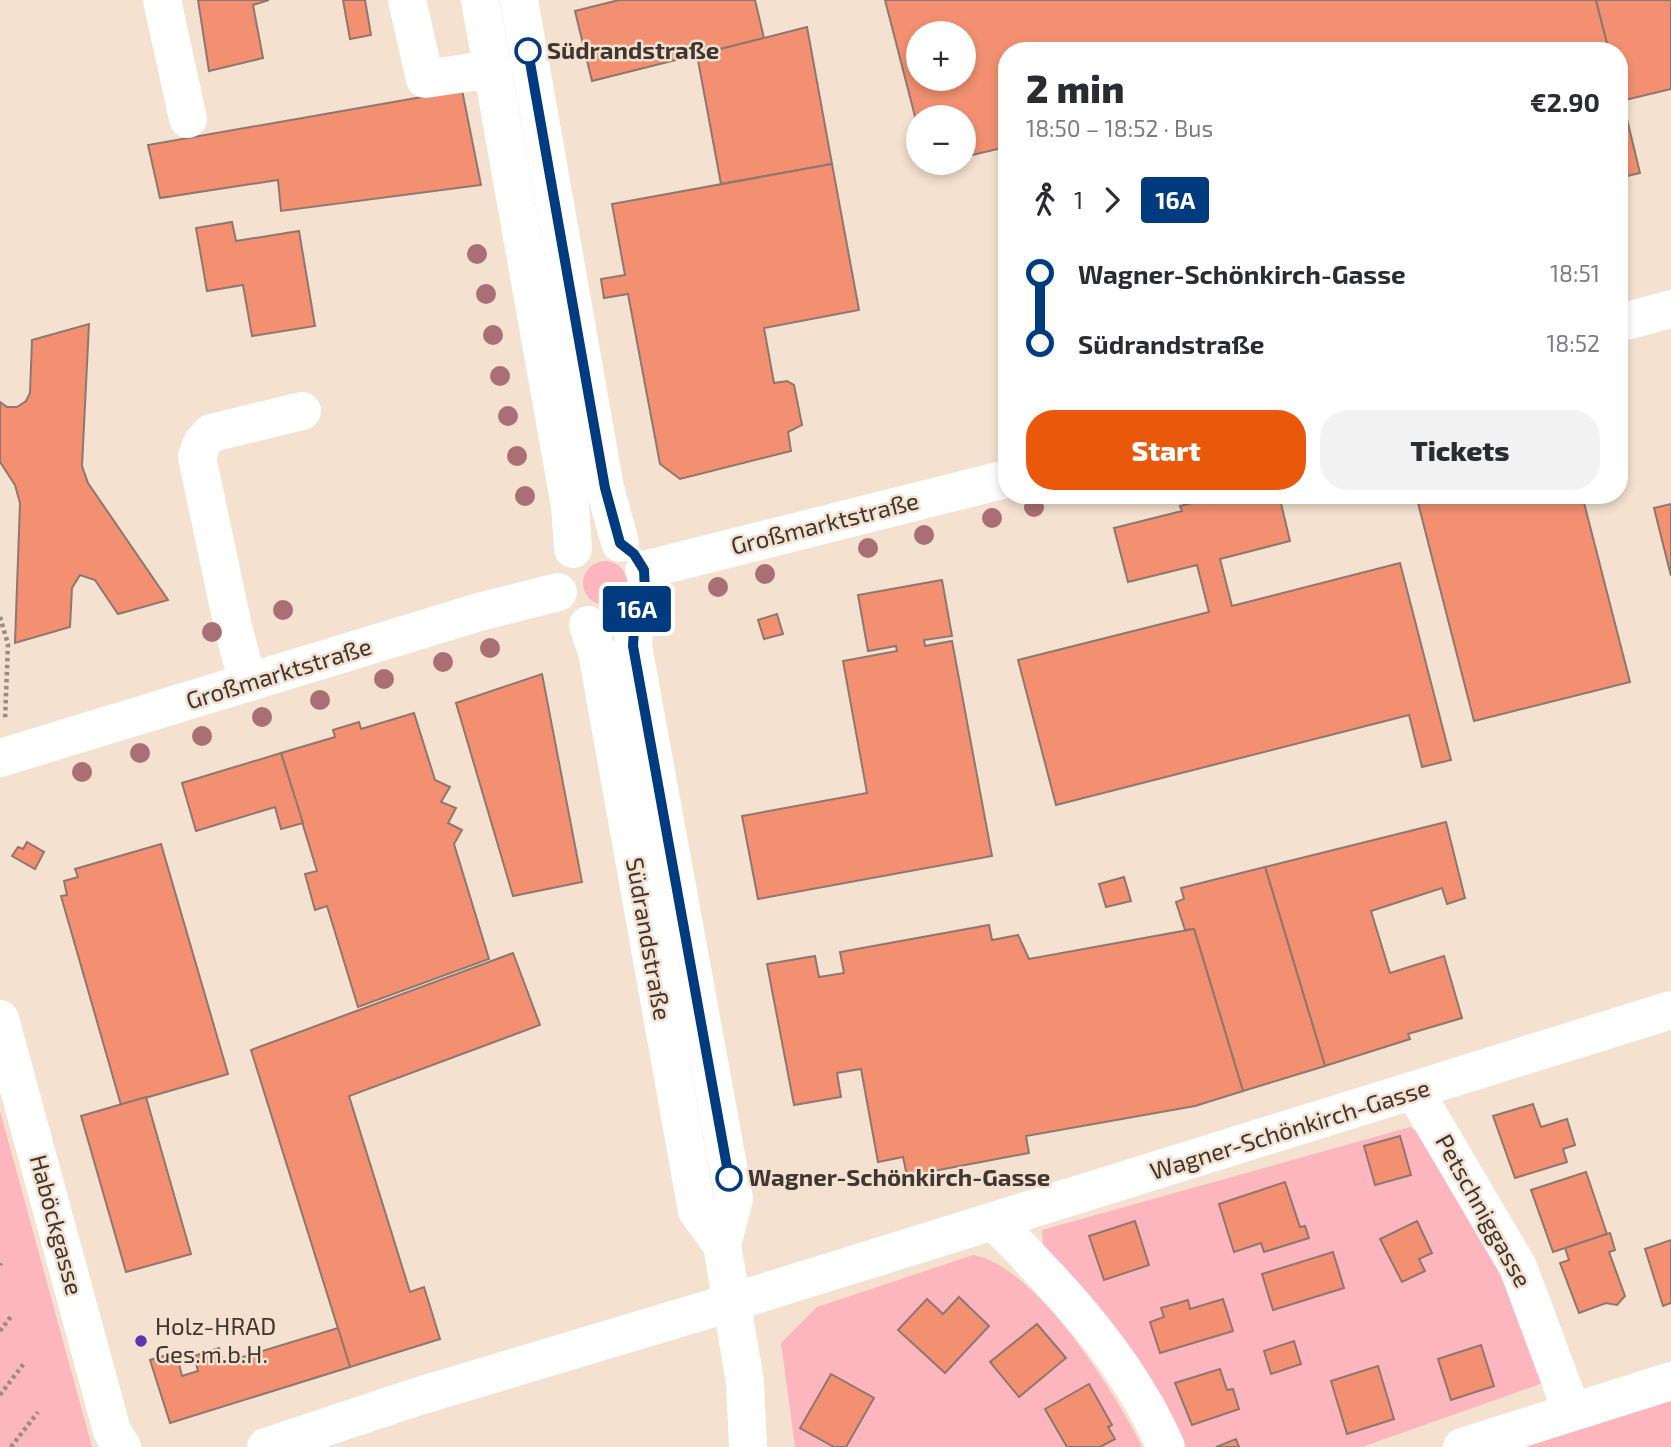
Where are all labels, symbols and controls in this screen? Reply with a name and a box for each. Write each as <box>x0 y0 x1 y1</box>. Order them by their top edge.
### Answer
map controls <box>906 21 976 175</box>
button: + <box>906 21 976 91</box>
place label: Südrandstraße <box>547 35 719 64</box>
marker: Südrandstraße <box>515 38 541 64</box>
text: 2 min <box>1026 65 1124 111</box>
text: €2.90 <box>1530 86 1600 117</box>
button: − <box>906 105 976 175</box>
text: 18:50 – 18:52 · Bus <box>1026 114 1213 142</box>
icon: walk <box>1026 181 1064 219</box>
icon: forward <box>1093 181 1131 219</box>
text: 16A <box>1155 185 1195 214</box>
text: 1 <box>1074 186 1083 214</box>
text: Wagner-Schönkirch-Gasse <box>1078 258 1406 289</box>
text: 18:51 <box>1550 259 1600 287</box>
text: Südrandstraße <box>1078 328 1265 359</box>
text: 18:52 <box>1546 329 1600 357</box>
button: Start <box>1026 410 1306 490</box>
button: Tickets <box>1320 410 1600 490</box>
street label: Großmarktstraße <box>728 485 922 560</box>
line badge: 16A <box>597 586 677 632</box>
text: 16A <box>617 594 657 623</box>
street label: Großmarktstraße <box>182 631 375 715</box>
street label: Südrandstraße <box>621 855 678 1022</box>
street label: Wagner-Schönkirch-Gasse <box>1146 1072 1433 1185</box>
street label: Petschniggasse <box>1430 1129 1538 1292</box>
street label: Haböckgasse <box>25 1151 90 1298</box>
place label: Wagner-Schönkirch-Gasse <box>748 1162 1050 1191</box>
marker: Wagner-Schönkirch-Gasse <box>716 1165 742 1191</box>
place label: Holz-HRAD Ges.m.b.H. <box>155 1311 276 1368</box>
marker: Holz-HRAD Ges.m.b.H. <box>133 1333 149 1349</box>

